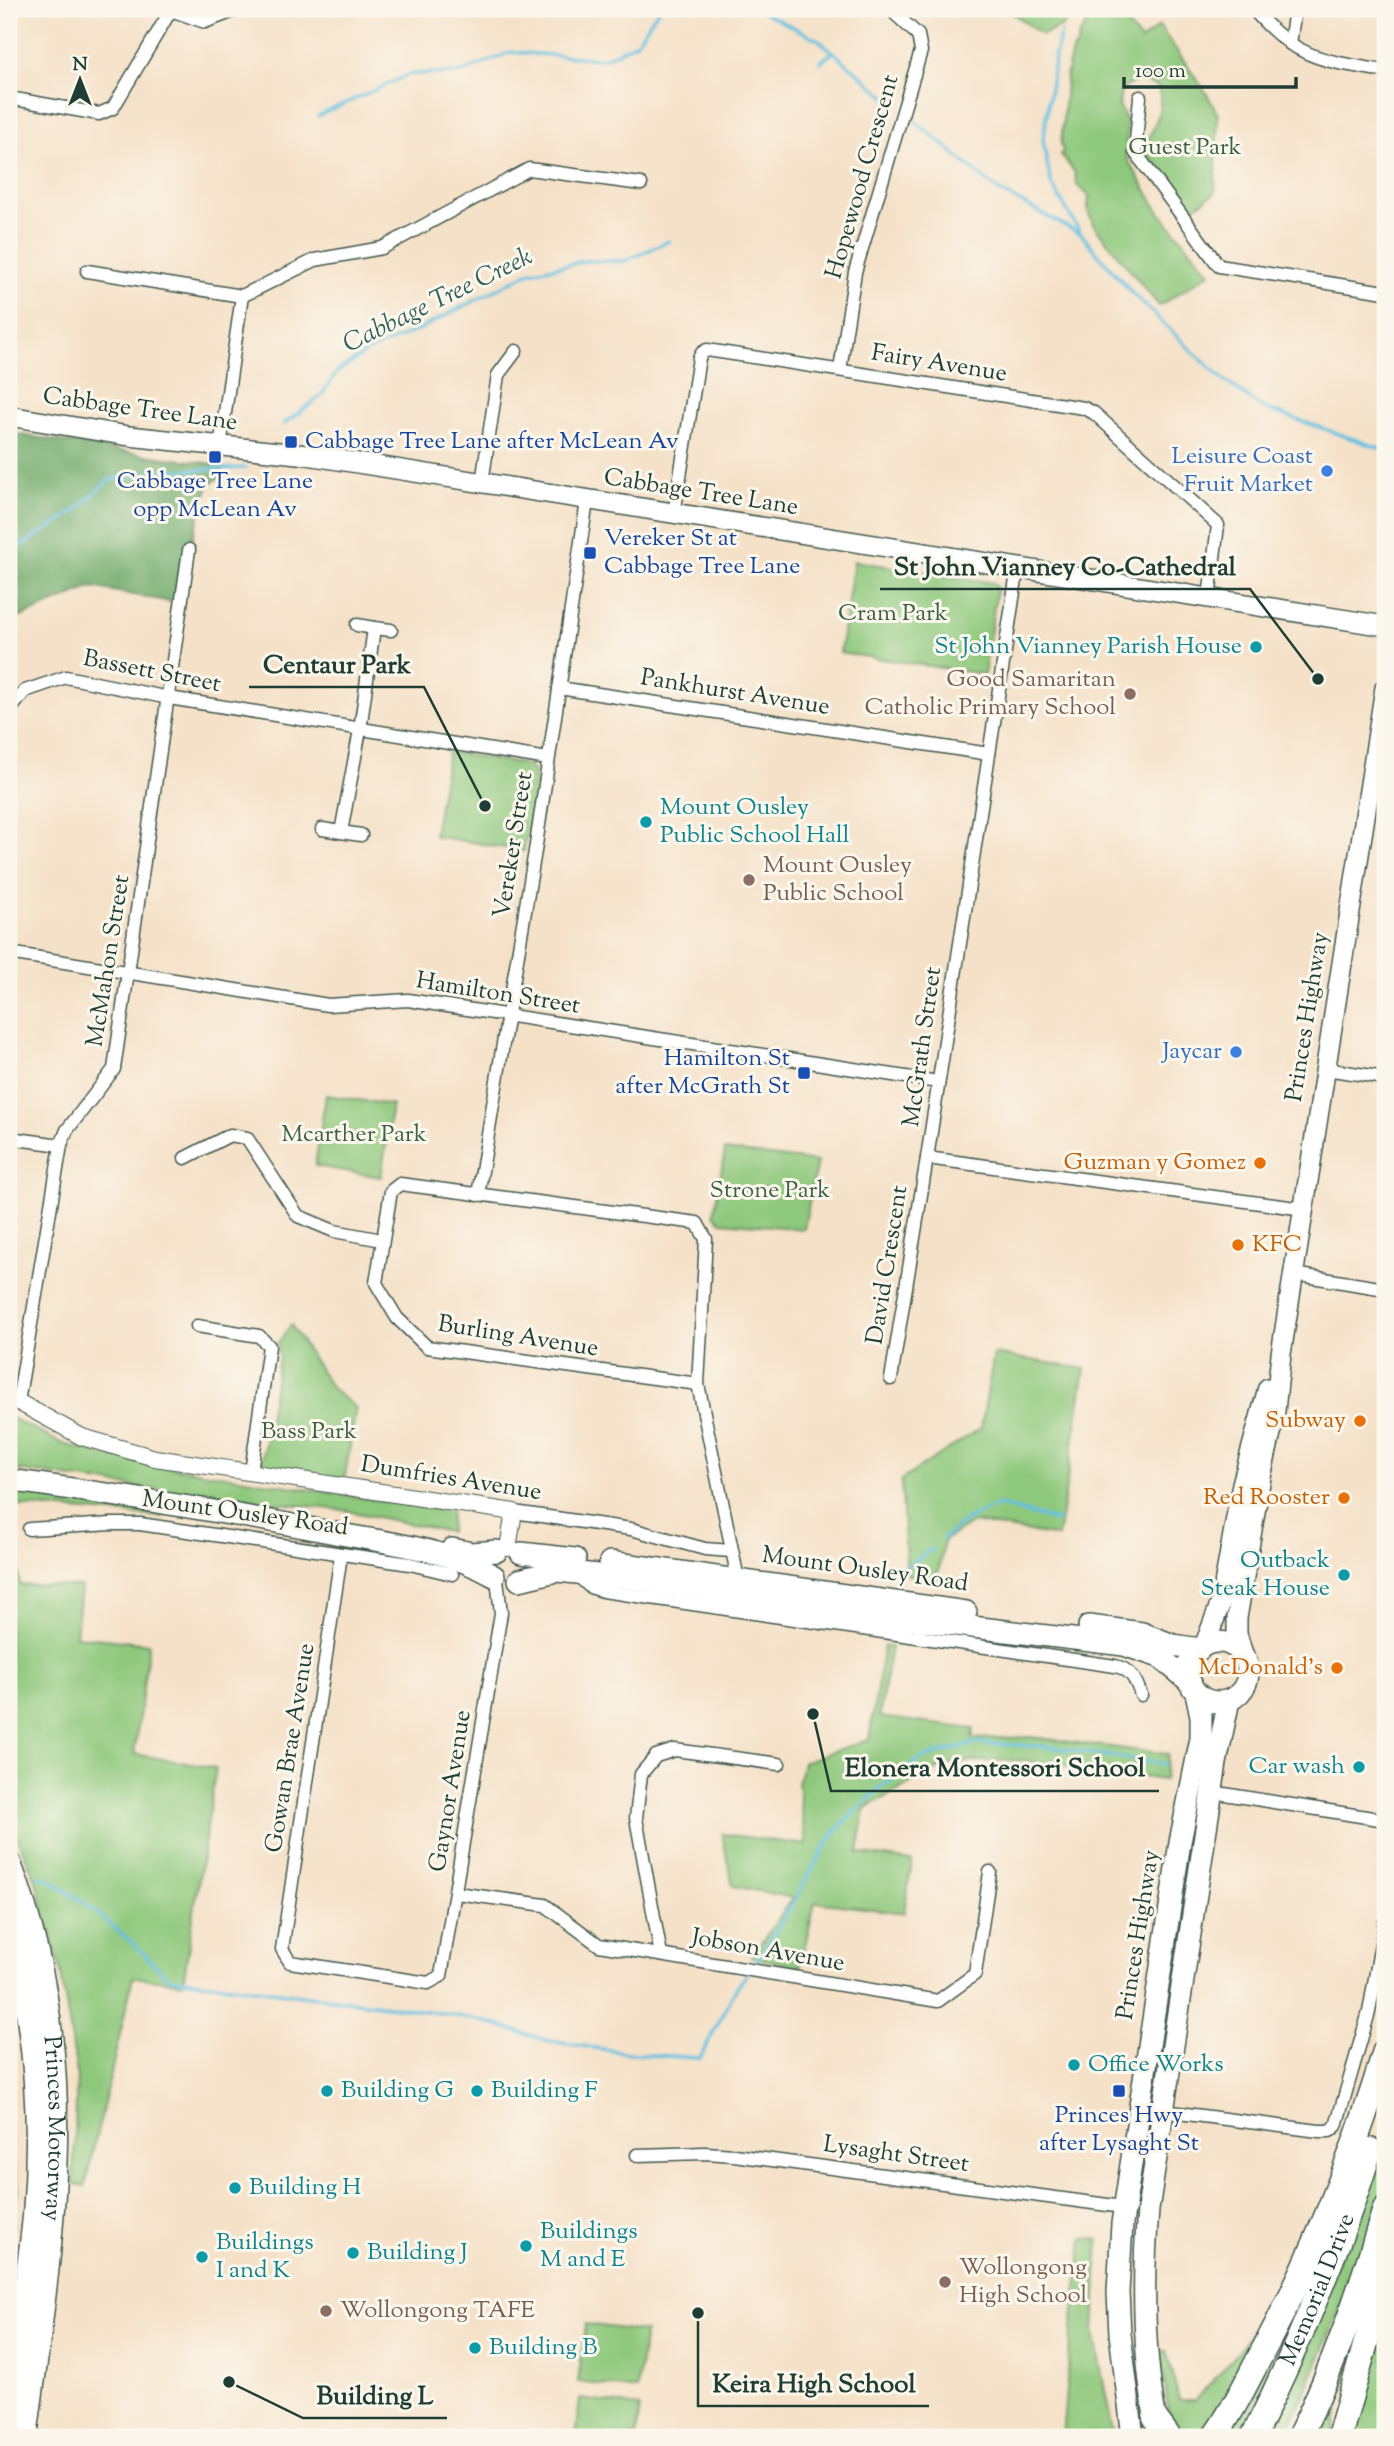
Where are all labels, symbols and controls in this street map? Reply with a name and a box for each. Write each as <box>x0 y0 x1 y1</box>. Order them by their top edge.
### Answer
north arrow <box>46 46 116 116</box>
scale bar <box>1124 46 1296 90</box>
text: N <box>72 52 88 79</box>
text: 100 m <box>1135 57 1186 87</box>
street label: Hopewood Crescent <box>818 71 908 283</box>
park label: Guest Park <box>1128 131 1242 165</box>
water label: Cabbage Tree Creek <box>337 239 539 363</box>
street label: Fairy Avenue <box>869 336 1009 392</box>
street label: Cabbage Tree Lane <box>40 380 240 440</box>
place label: Cabbage Tree Lane after McLean Av <box>305 425 679 459</box>
marker: Cabbage Tree Lane after McLean Av <box>283 434 299 450</box>
place label: Leisure Coast Fruit Market <box>1171 440 1313 502</box>
marker: Cabbage Tree Lane opp McLean Av <box>207 449 223 465</box>
street label: Cabbage Tree Lane <box>601 461 801 525</box>
marker: Leisure Coast Fruit Market <box>1319 463 1335 479</box>
place label: Cabbage Tree Lane opp McLean Av <box>117 465 313 527</box>
place label: Vereker St at Cabbage Tree Lane <box>604 522 800 584</box>
callout: St John Vianney Co-Cathedral <box>880 542 1250 589</box>
marker: Vereker St at Cabbage Tree Lane <box>582 545 598 561</box>
text: St John Vianney Co-Cathedral <box>894 550 1237 587</box>
park label: Cram Park <box>838 597 948 631</box>
place label: St John Vianney Parish House <box>934 630 1242 664</box>
marker: St John Vianney Parish House <box>1248 639 1264 655</box>
callout: Centaur Park <box>249 640 424 687</box>
street label: Bassett Street <box>80 642 224 702</box>
text: Centaur Park <box>263 648 412 685</box>
street label: Pankhurst Avenue <box>638 661 832 725</box>
place label: Good Samaritan Catholic Primary School <box>864 663 1116 725</box>
marker: Good Samaritan Catholic Primary School <box>1122 686 1138 702</box>
street label: Vereker Street <box>486 769 542 921</box>
place label: Mount Ousley Public School Hall <box>660 791 850 853</box>
marker: Mount Ousley Public School Hall <box>638 814 654 830</box>
place label: Mount Ousley Public School <box>763 849 912 911</box>
marker: Mount Ousley Public School <box>741 872 757 888</box>
street label: McMahon Street <box>79 873 139 1049</box>
street label: Princes Highway <box>1278 930 1338 1104</box>
street label: Hamilton Street <box>413 964 583 1024</box>
street label: McGrath Street <box>895 965 951 1129</box>
place label: Jaycar <box>1160 1035 1222 1069</box>
place label: Hamilton St after McGrath St <box>615 1042 790 1104</box>
marker: Jaycar <box>1228 1044 1244 1060</box>
marker: Hamilton St after McGrath St <box>796 1065 812 1081</box>
park label: Mcarther Park <box>281 1118 427 1152</box>
place label: Guzman y Gomez <box>1064 1146 1246 1180</box>
marker: Guzman y Gomez <box>1252 1155 1268 1171</box>
park label: Strone Park <box>710 1174 830 1208</box>
street label: David Crescent <box>859 1183 917 1347</box>
place label: KFC <box>1252 1228 1302 1262</box>
marker: KFC <box>1230 1237 1246 1253</box>
street label: Burling Avenue <box>435 1308 601 1366</box>
place label: Subway <box>1265 1404 1346 1438</box>
marker: Subway <box>1352 1413 1368 1429</box>
park label: Bass Park <box>261 1415 357 1449</box>
street label: Dumfries Avenue <box>358 1448 544 1510</box>
place label: Red Rooster <box>1203 1481 1330 1515</box>
street label: Mount Ousley Road <box>140 1483 351 1545</box>
marker: Red Rooster <box>1336 1490 1352 1506</box>
street label: Mount Ousley Road <box>760 1539 971 1601</box>
place label: Outback Steak House <box>1200 1544 1330 1606</box>
marker: Outback Steak House <box>1336 1567 1352 1583</box>
street label: Gowan Brae Avenue <box>258 1641 324 1855</box>
place label: McDonald's <box>1198 1651 1323 1685</box>
marker: McDonald's <box>1329 1660 1345 1676</box>
street label: Gaynor Avenue <box>421 1708 481 1874</box>
callout: Elonera Montessori School <box>831 1744 1159 1791</box>
place label: Car wash <box>1249 1750 1345 1784</box>
text: Elonera Montessori School <box>845 1751 1146 1788</box>
marker: Car wash <box>1351 1759 1367 1775</box>
street label: Princes Highway <box>1109 1848 1169 2022</box>
street label: Jobson Avenue <box>687 1920 847 1981</box>
street label: Princes Motorway <box>34 2034 72 2222</box>
place label: Office Works <box>1088 2048 1224 2082</box>
marker: Office Works <box>1066 2057 1082 2073</box>
place label: Building G <box>341 2074 454 2108</box>
place label: Building F <box>491 2074 598 2108</box>
marker: Building G <box>319 2083 335 2099</box>
marker: Building F <box>469 2083 485 2099</box>
marker: Princes Hwy after Lysaght St <box>1111 2083 1127 2099</box>
place label: Princes Hwy after Lysaght St <box>1039 2099 1199 2161</box>
street label: Lysaght Street <box>821 2128 971 2182</box>
place label: Building H <box>249 2171 361 2205</box>
marker: Building H <box>227 2180 243 2196</box>
street label: Memorial Drive <box>1272 2209 1364 2372</box>
place label: Buildings M and E <box>540 2215 638 2277</box>
place label: Buildings I and K <box>216 2226 314 2288</box>
place label: Building J <box>367 2236 467 2270</box>
marker: Buildings M and E <box>518 2238 534 2254</box>
marker: Building J <box>345 2245 361 2261</box>
marker: Buildings I and K <box>194 2249 210 2265</box>
place label: Wollongong High School <box>959 2251 1088 2313</box>
marker: Wollongong High School <box>937 2274 953 2290</box>
place label: Wollongong TAFE <box>340 2294 536 2328</box>
marker: Wollongong TAFE <box>318 2303 334 2319</box>
place label: Building B <box>489 2331 597 2365</box>
marker: Building B <box>467 2340 483 2356</box>
callout: Keira High School <box>698 2359 929 2406</box>
text: Keira High School <box>712 2367 916 2404</box>
callout: Building L <box>303 2371 447 2418</box>
text: Building L <box>317 2379 434 2416</box>

